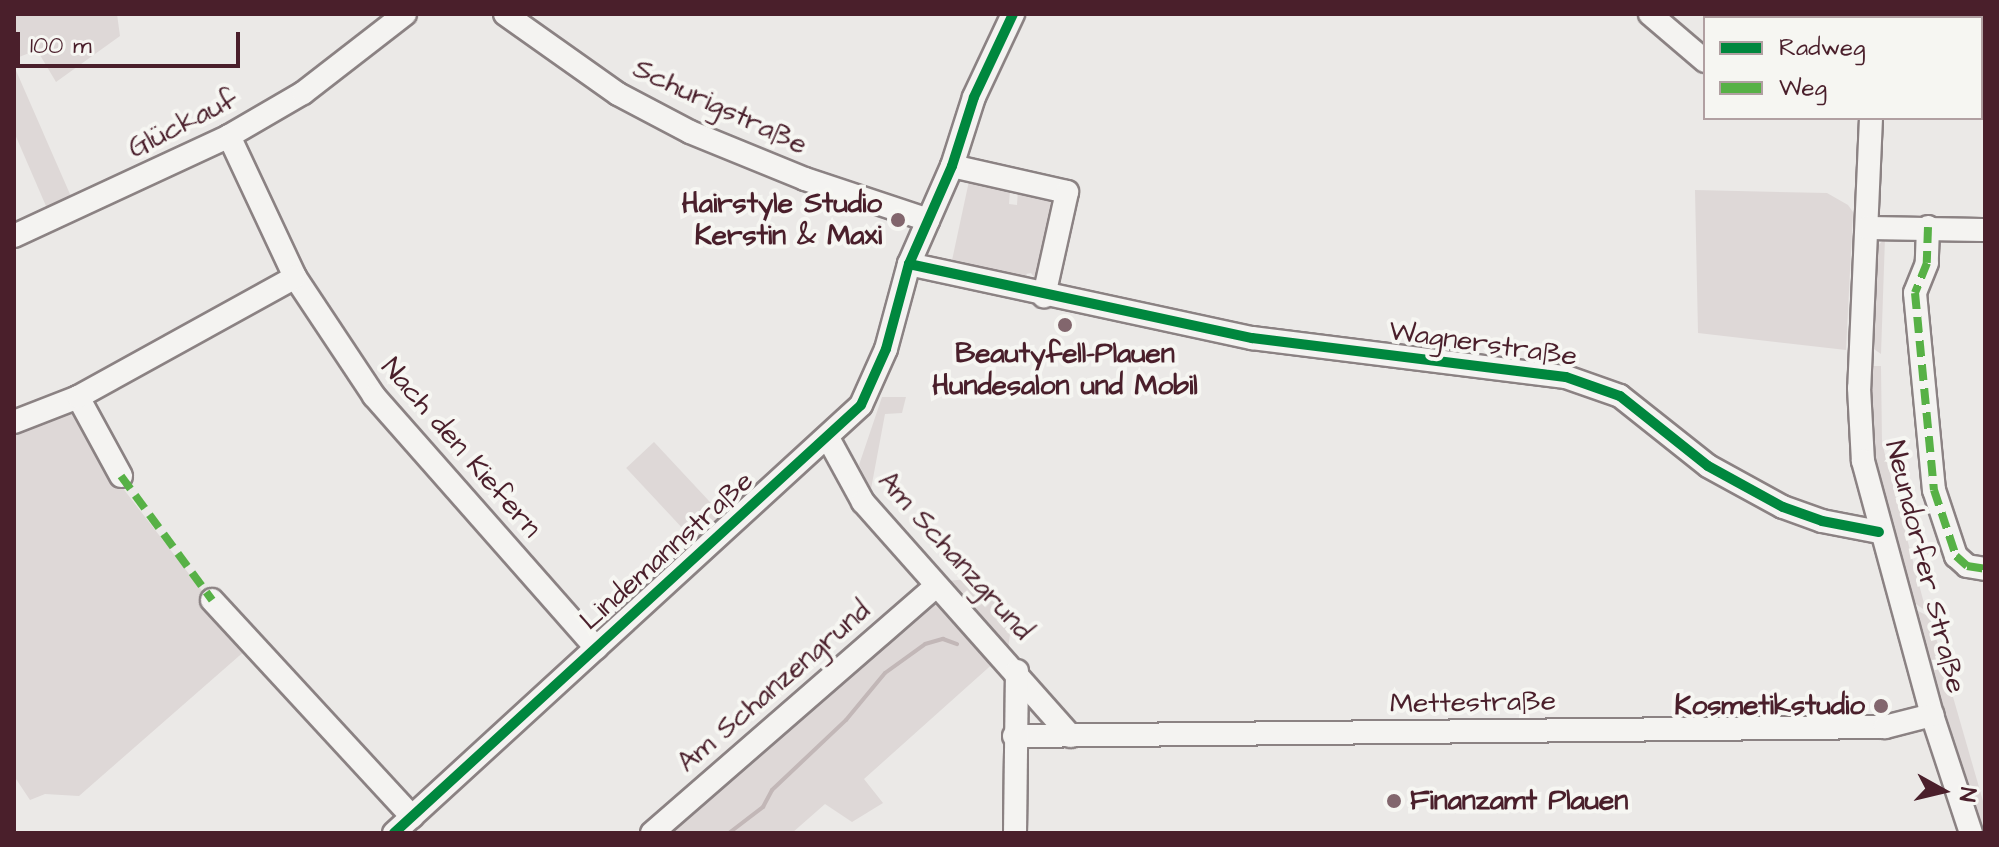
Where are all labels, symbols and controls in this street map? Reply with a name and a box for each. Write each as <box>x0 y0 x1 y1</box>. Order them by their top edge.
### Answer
scale bar <box>20 16 244 66</box>
legend <box>1703 16 1983 120</box>
text: 100 m <box>30 29 92 63</box>
text: Radweg <box>1779 31 1865 65</box>
street label: Schurigstraße <box>628 52 812 162</box>
text: Weg <box>1779 71 1827 105</box>
street label: Glückauf <box>123 82 243 166</box>
place label: Hairstyle Studio Kerstin & Maxi <box>682 187 882 253</box>
marker: Hairstyle Studio Kerstin & Maxi <box>889 211 907 229</box>
street label: Wagnerstraße <box>1387 314 1579 374</box>
marker: Beautyfell-Plauen Hundesalon und Mobil <box>1056 316 1074 334</box>
place label: Beautyfell-Plauen Hundesalon und Mobil <box>932 337 1198 403</box>
street label: Nach den Kiefern <box>374 351 548 545</box>
street label: Neundorfer Straße <box>1877 437 1973 697</box>
street label: Lindemannstraße <box>574 464 760 638</box>
street label: Am Schanzgrund <box>871 465 1039 647</box>
street label: Am Schanzengrund <box>671 594 877 780</box>
street label: Mettestraße <box>1390 685 1556 721</box>
place label: Kosmetikstudio <box>1675 689 1865 723</box>
marker: Kosmetikstudio <box>1872 697 1890 715</box>
north arrow <box>1903 751 1983 831</box>
place label: Finanzamt Plauen <box>1410 784 1628 818</box>
text: N <box>1951 785 1984 803</box>
marker: Finanzamt Plauen <box>1385 792 1403 810</box>

